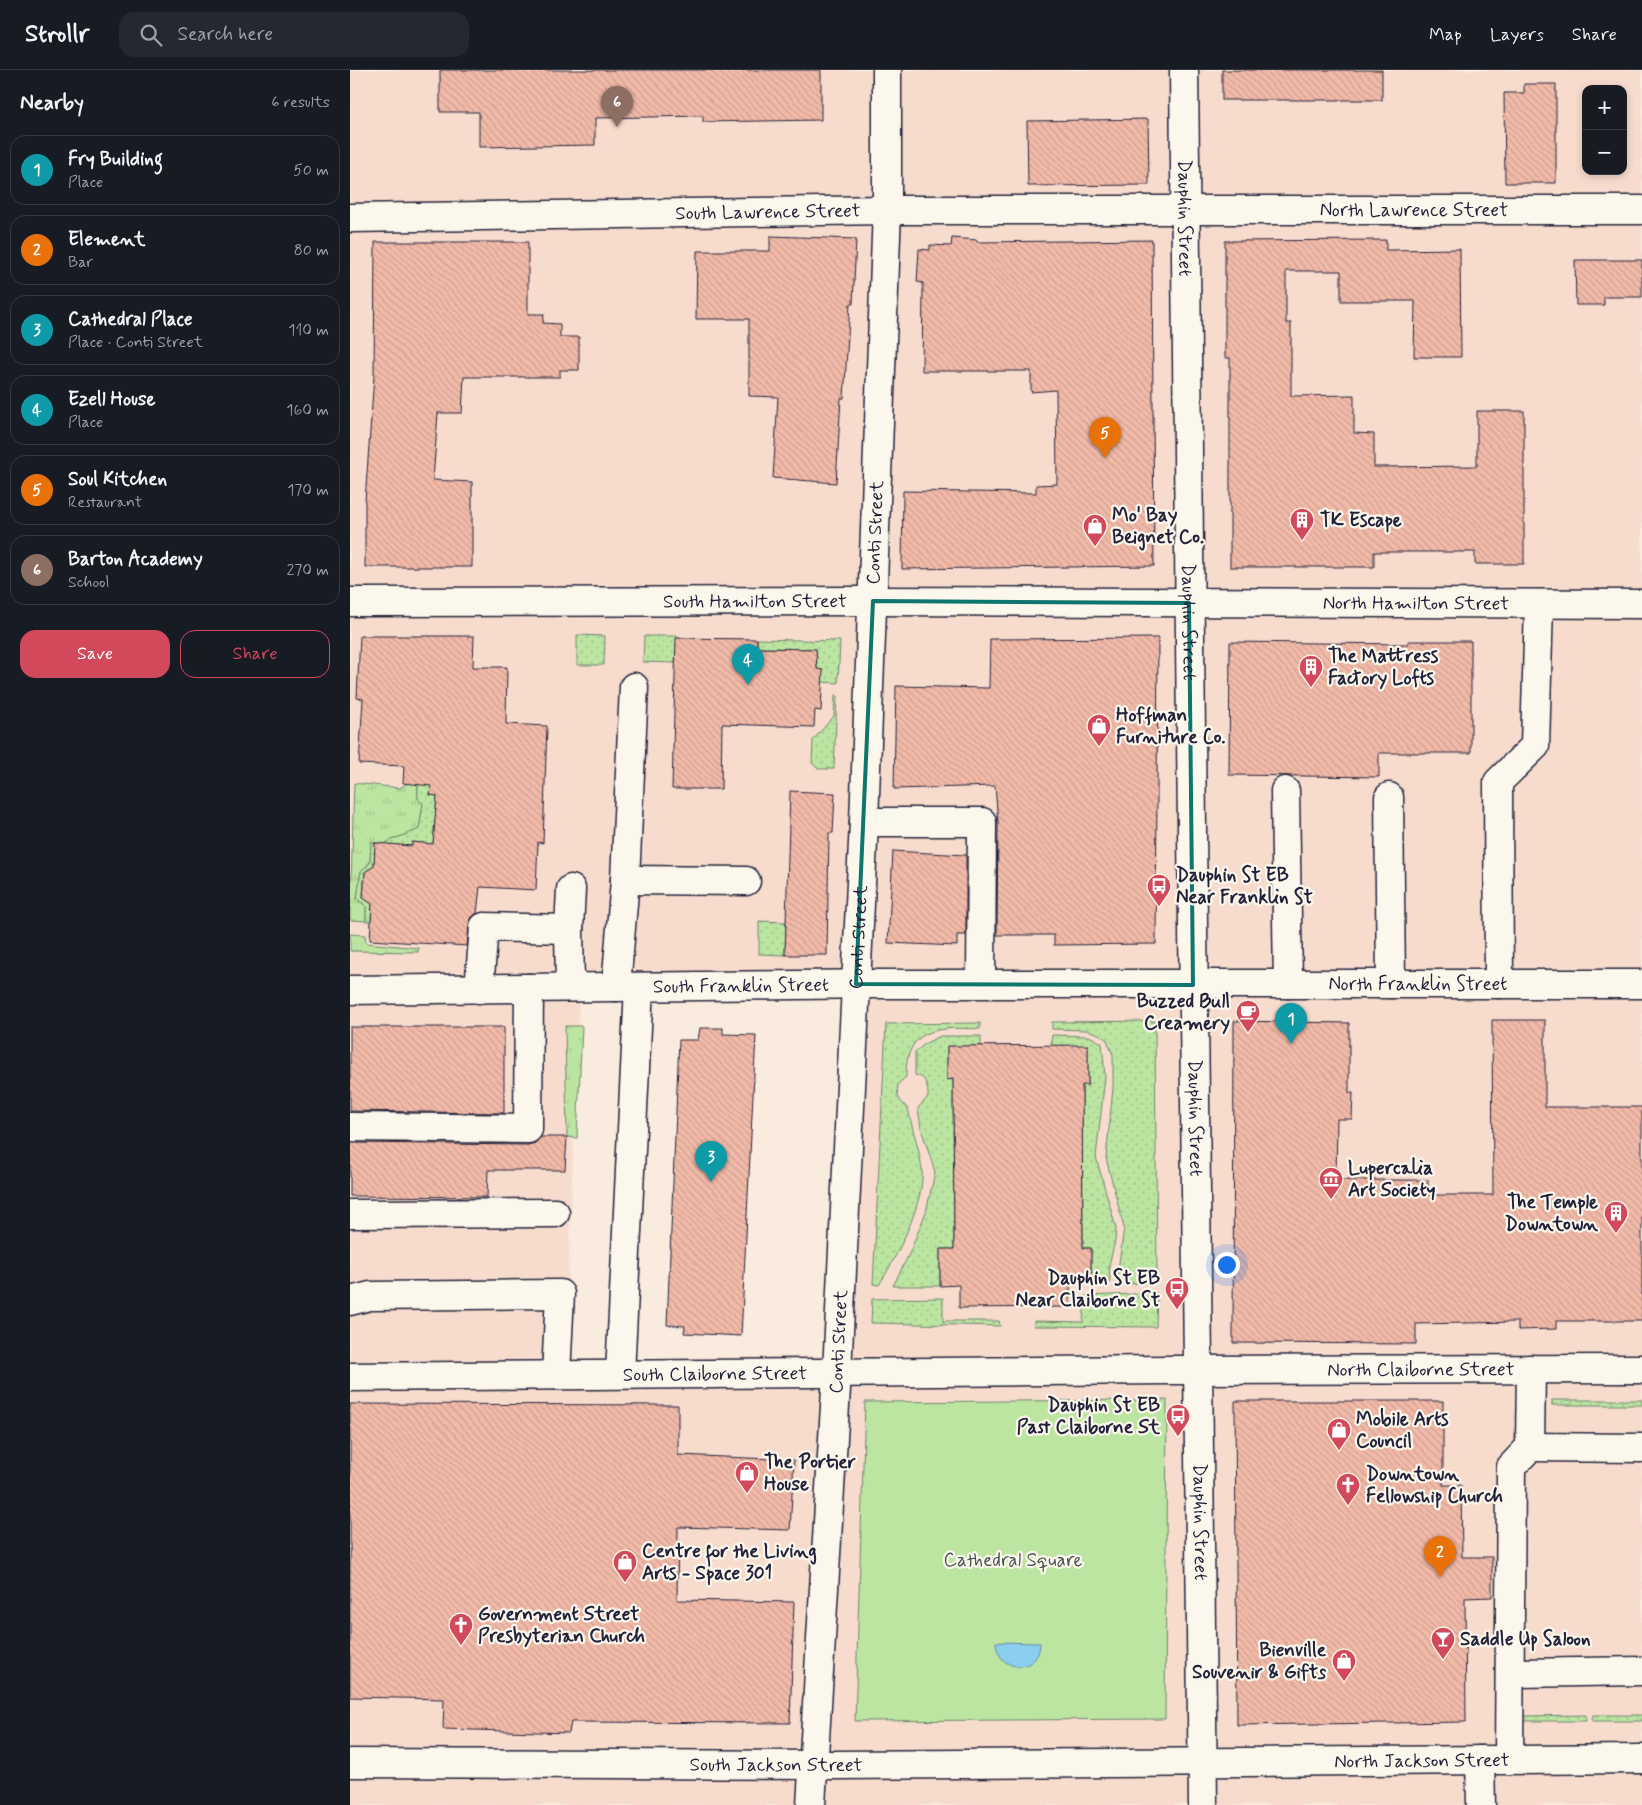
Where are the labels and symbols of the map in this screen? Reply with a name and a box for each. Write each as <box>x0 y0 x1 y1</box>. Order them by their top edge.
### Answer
pin: 6 <box>601 86 633 127</box>
street label: Dauphin Street <box>1172 159 1198 277</box>
street label: South Lawrence Street <box>675 198 861 226</box>
street label: North Lawrence Street <box>1320 198 1508 223</box>
pin: 5 <box>1089 417 1121 458</box>
street label: Conti Street <box>860 480 889 585</box>
place label: Mo' Bay Beignet Co. <box>1112 503 1204 551</box>
building icon: TK Escape <box>1289 507 1315 541</box>
place label: TK Escape <box>1320 508 1402 533</box>
shop icon: Mo' Bay Beignet Co. <box>1082 513 1108 547</box>
street label: Dauphin Street <box>1176 563 1202 681</box>
street label: South Hamilton Street <box>663 589 847 614</box>
street label: North Hamilton Street <box>1323 590 1509 616</box>
pin: 4 <box>732 644 764 685</box>
place label: The Mattress Factory Lofts <box>1328 644 1439 691</box>
building icon: The Mattress Factory Lofts <box>1298 654 1324 688</box>
place label: Hoffman Furniture Co. <box>1116 703 1226 750</box>
shop icon: Hoffman Furniture Co. <box>1086 713 1112 747</box>
place label: Dauphin St EB Near Franklin St <box>1176 863 1313 910</box>
bus stop icon: Dauphin St EB Near Franklin St <box>1146 873 1172 907</box>
street label: Conti Street <box>843 885 873 990</box>
street label: South Franklin Street <box>653 972 829 999</box>
street label: North Franklin Street <box>1329 972 1507 997</box>
place label: Buzzed Bull Creamery <box>1137 989 1230 1036</box>
cafe icon: Buzzed Bull Creamery <box>1235 999 1261 1033</box>
pin: 1 <box>1275 1003 1307 1044</box>
street label: Dauphin Street <box>1182 1059 1209 1177</box>
pin: 3 <box>695 1141 727 1182</box>
place label: Lupercalia Art Society <box>1348 1156 1436 1203</box>
museum icon: Lupercalia Art Society <box>1318 1166 1344 1200</box>
place label: The Temple Downtown <box>1505 1190 1598 1237</box>
building icon: The Temple Downtown <box>1603 1200 1629 1234</box>
your location <box>1214 1252 1240 1278</box>
place label: Dauphin St EB Near Claiborne St <box>1015 1266 1160 1313</box>
bus stop icon: Dauphin St EB Near Claiborne St <box>1164 1276 1190 1310</box>
street label: Conti Street <box>823 1289 854 1395</box>
street label: North Claiborne Street <box>1327 1357 1515 1382</box>
street label: South Claiborne Street <box>623 1361 807 1387</box>
place label: Dauphin St EB Past Claiborne St <box>1017 1393 1161 1440</box>
bus stop icon: Dauphin St EB Past Claiborne St <box>1165 1403 1191 1437</box>
place label: Mobile Arts Council <box>1356 1407 1449 1454</box>
shop icon: Mobile Arts Council <box>1326 1417 1352 1451</box>
place label: The Portier House <box>764 1450 856 1497</box>
shop icon: The Portier House <box>734 1460 760 1494</box>
place label: Downtown Fellowship Church <box>1366 1462 1503 1509</box>
street label: Dauphin Street <box>1187 1463 1214 1581</box>
church icon: Downtown Fellowship Church <box>1335 1472 1361 1506</box>
pin: 2 <box>1424 1536 1456 1577</box>
place label: Centre for the Living Arts - Space 301 <box>642 1539 817 1586</box>
park label: Cathedral Square <box>944 1548 1082 1573</box>
shop icon: Centre for the Living Arts - Space 301 <box>612 1549 638 1583</box>
place label: Government Street Presbyterian Church <box>478 1602 645 1649</box>
church icon: Government Street Presbyterian Church <box>448 1612 474 1646</box>
bar icon: Saddle Up Saloon <box>1430 1626 1456 1660</box>
place label: Saddle Up Saloon <box>1460 1627 1591 1652</box>
place label: Bienville Souvenir & Gifts <box>1192 1638 1327 1685</box>
shop icon: Bienville Souvenir & Gifts <box>1331 1648 1357 1682</box>
street label: North Jackson Street <box>1334 1747 1510 1774</box>
street label: South Jackson Street <box>690 1752 863 1778</box>

